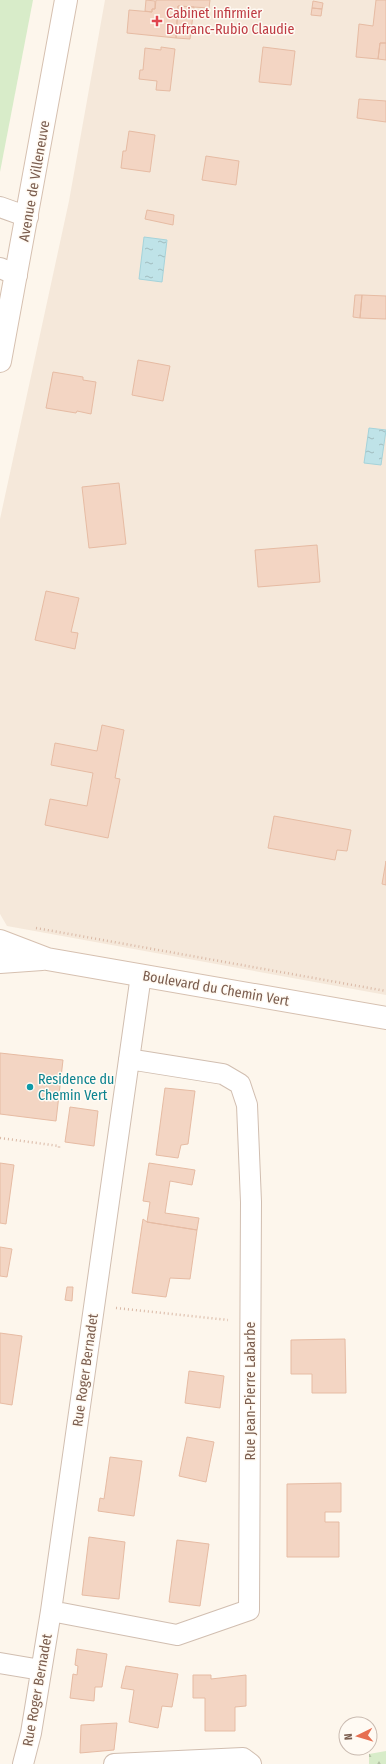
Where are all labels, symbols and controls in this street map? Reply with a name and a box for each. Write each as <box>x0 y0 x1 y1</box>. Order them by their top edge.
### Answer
place label: Cabinet infirmier Dufranc-Rubio Claudie <box>166 5 294 38</box>
marker: Cabinet infirmier Dufranc-Rubio Claudie <box>151 15 163 27</box>
street label: Avenue de Villeneuve <box>15 119 54 243</box>
street label: Boulevard du Chemin Vert <box>141 967 291 1010</box>
place label: Residence du Chemin Vert <box>38 1071 114 1104</box>
marker: Residence du Chemin Vert <box>25 1082 35 1092</box>
street label: Rue Roger Bernadet <box>69 1312 102 1428</box>
street label: Rue Jean-Pierre Labarbe <box>242 1321 259 1460</box>
street label: Rue Roger Bernadet <box>19 1632 56 1748</box>
north arrow <box>338 1716 378 1756</box>
text: N <box>342 1733 355 1741</box>

